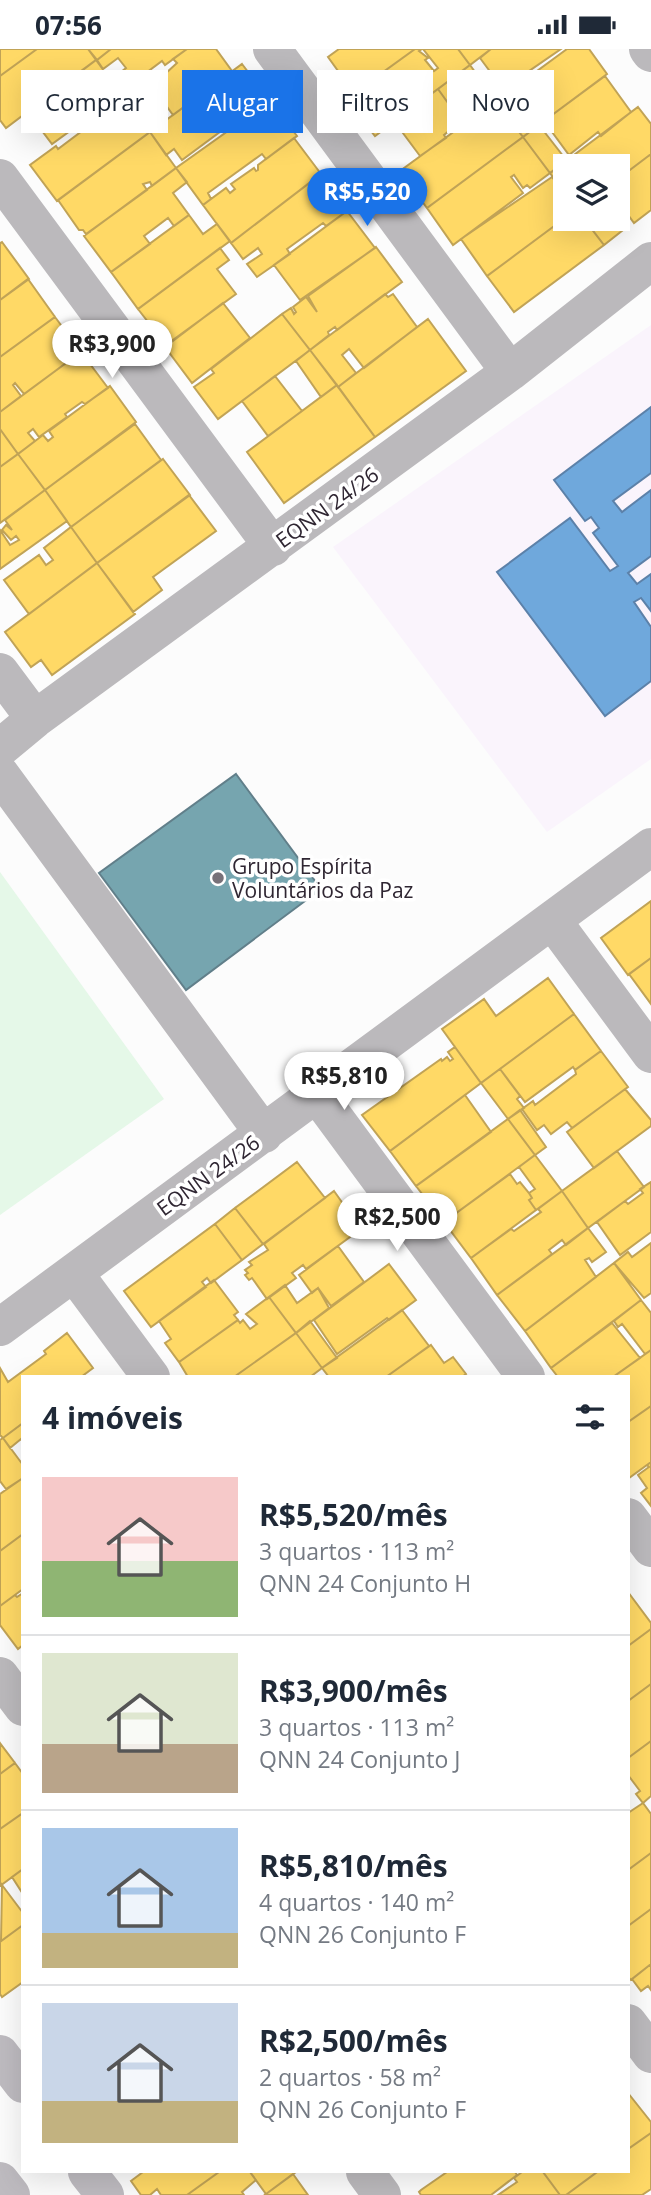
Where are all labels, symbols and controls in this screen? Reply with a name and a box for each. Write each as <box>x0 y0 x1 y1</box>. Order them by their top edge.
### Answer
text: 07:56 <box>35 7 102 43</box>
chip: Comprar <box>21 70 168 133</box>
chip: Alugar <box>182 70 303 133</box>
chip: Filtros <box>317 70 433 133</box>
chip: Novo <box>447 70 554 133</box>
map controls <box>553 154 630 231</box>
button: layers <box>553 154 630 231</box>
pin: R$5,520 <box>302 169 432 228</box>
text: R$5,520 <box>323 175 411 207</box>
pin: R$3,900 <box>47 321 177 380</box>
text: R$3,900 <box>68 327 156 359</box>
street label: EQNN 24/26 <box>270 460 384 554</box>
place label: Grupo Espírita Voluntários da Paz <box>232 852 414 904</box>
marker: Grupo Espírita Voluntários da Paz <box>210 870 226 886</box>
pin: R$5,810 <box>279 1053 409 1112</box>
text: R$5,810 <box>300 1059 388 1091</box>
street label: EQNN 24/26 <box>151 1128 265 1222</box>
pin: R$2,500 <box>332 1193 462 1253</box>
text: R$2,500 <box>353 1200 441 1232</box>
text: 4 imóveis <box>42 1397 183 1438</box>
icon: filters <box>571 1398 609 1436</box>
text: R$5,520/mês <box>259 1494 448 1535</box>
icon: home <box>98 1505 182 1589</box>
text: 3 quartos · 113 m² <box>259 1535 454 1567</box>
text: QNN 24 Conjunto H <box>259 1567 471 1599</box>
text: R$3,900/mês <box>259 1670 448 1711</box>
icon: home <box>98 1681 182 1765</box>
text: 3 quartos · 113 m² <box>259 1711 454 1743</box>
text: QNN 24 Conjunto J <box>259 1743 460 1775</box>
text: R$5,810/mês <box>259 1845 448 1886</box>
icon: home <box>98 1856 182 1940</box>
text: 4 quartos · 140 m² <box>259 1886 454 1918</box>
text: QNN 26 Conjunto F <box>259 1918 466 1950</box>
text: R$2,500/mês <box>259 2020 448 2061</box>
icon: home <box>98 2031 182 2115</box>
text: 2 quartos · 58 m² <box>259 2061 441 2093</box>
text: QNN 26 Conjunto F <box>259 2093 466 2125</box>

